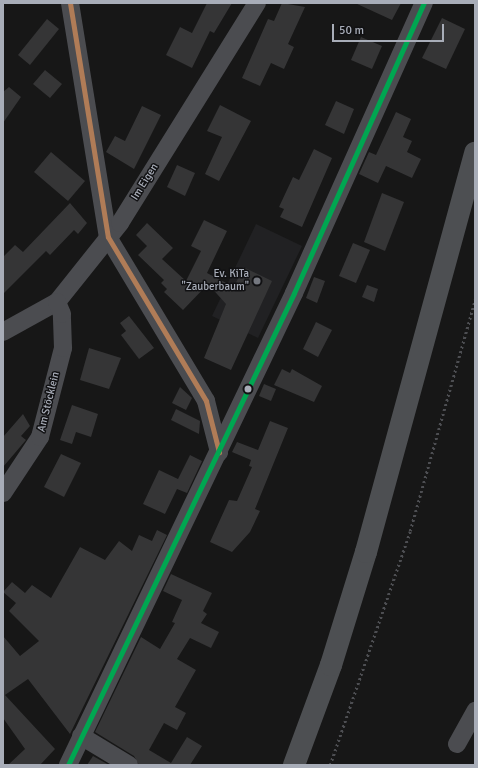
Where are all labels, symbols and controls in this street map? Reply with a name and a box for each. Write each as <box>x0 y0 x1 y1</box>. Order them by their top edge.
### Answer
scale bar <box>334 16 446 42</box>
text: 50 m <box>339 23 364 38</box>
street label: Im Eigen <box>129 161 161 203</box>
place label: Ev. KiTa "Zauberbaum" <box>181 268 249 294</box>
marker: Ev. KiTa "Zauberbaum" <box>252 276 262 286</box>
street label: Am Stöcklein <box>35 371 63 433</box>
unlabelled marker <box>243 384 253 394</box>

